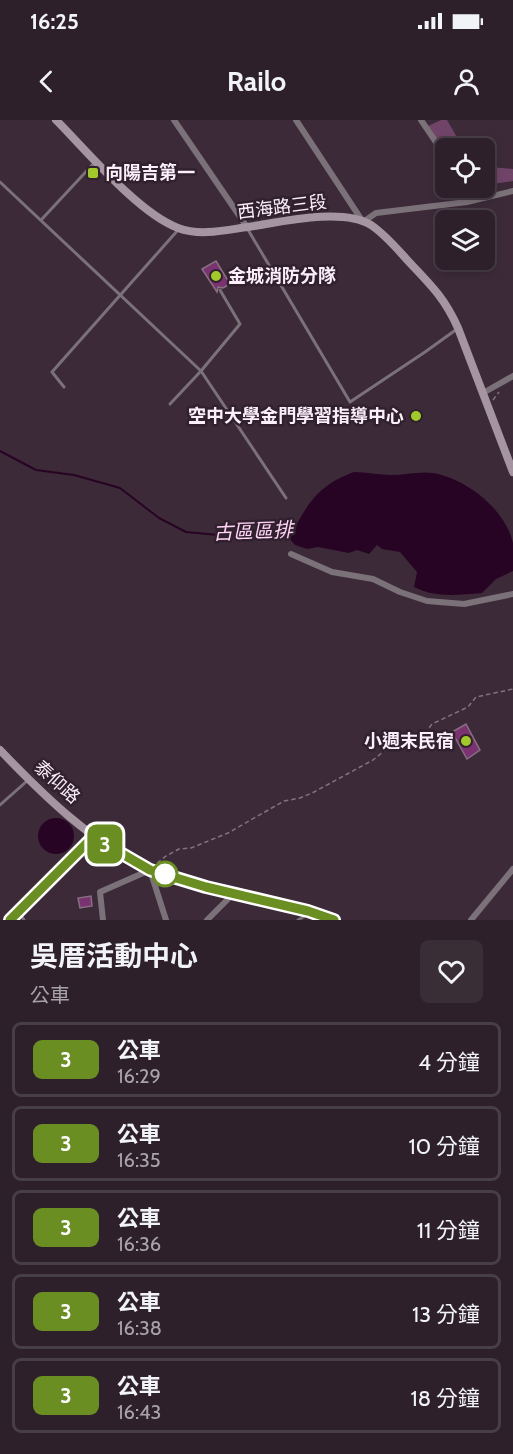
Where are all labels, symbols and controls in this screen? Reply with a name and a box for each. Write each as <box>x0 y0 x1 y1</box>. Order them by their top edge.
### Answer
text: 16:25 <box>30 8 79 35</box>
icon: back <box>30 65 63 98</box>
text: Railo <box>227 65 286 98</box>
icon: person <box>450 65 483 98</box>
map controls <box>435 138 495 270</box>
button: locate <box>435 138 495 198</box>
place label: 向陽吉第一 <box>105 162 195 184</box>
marker: 向陽吉第一 <box>86 166 100 180</box>
street label: 西海路三段 <box>236 191 328 223</box>
button: layers <box>435 210 495 270</box>
place label: 金城消防分隊 <box>228 265 336 287</box>
marker: 金城消防分隊 <box>209 269 223 283</box>
place label: 空中大學金門學習指導中心 <box>188 405 404 427</box>
marker: 空中大學金門學習指導中心 <box>409 409 423 423</box>
water label: 古區區排 <box>213 518 296 544</box>
place label: 小週末民宿 <box>364 730 454 752</box>
marker: 小週末民宿 <box>459 734 473 748</box>
street label: 泰仰路 <box>30 756 84 808</box>
line badge: 3 <box>86 824 124 864</box>
text: 3 <box>99 832 111 857</box>
unlabelled marker <box>152 861 178 887</box>
text: 吳厝活動中心 <box>30 939 198 973</box>
button: heart <box>420 940 483 1003</box>
text: 公車 <box>30 983 70 1007</box>
text: 公車 <box>117 1037 161 1064</box>
text: 3 <box>60 1047 72 1072</box>
text: 4 分鐘 <box>418 1049 480 1076</box>
text: 16:29 <box>117 1064 161 1088</box>
text: 公車 <box>117 1121 161 1148</box>
text: 3 <box>60 1131 72 1156</box>
text: 10 分鐘 <box>409 1133 480 1160</box>
text: 16:35 <box>117 1148 161 1172</box>
text: 公車 <box>117 1205 161 1232</box>
text: 3 <box>60 1215 72 1240</box>
text: 11 分鐘 <box>417 1217 480 1244</box>
text: 16:36 <box>117 1232 161 1256</box>
text: 公車 <box>117 1289 161 1316</box>
text: 3 <box>60 1299 72 1324</box>
text: 13 分鐘 <box>412 1301 480 1328</box>
text: 16:38 <box>117 1316 162 1340</box>
text: 公車 <box>117 1373 161 1400</box>
text: 3 <box>60 1383 72 1408</box>
text: 18 分鐘 <box>411 1385 480 1412</box>
text: 16:43 <box>117 1400 161 1424</box>

